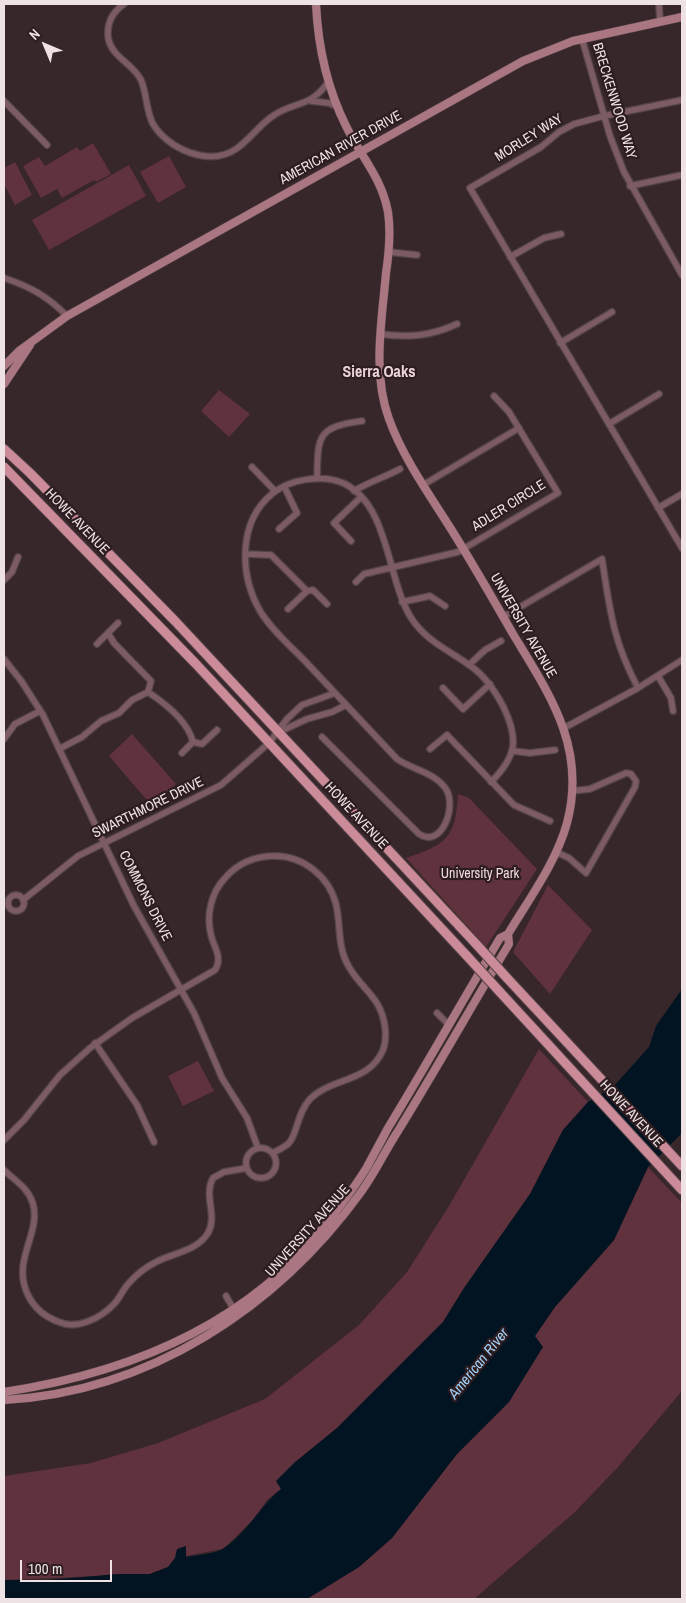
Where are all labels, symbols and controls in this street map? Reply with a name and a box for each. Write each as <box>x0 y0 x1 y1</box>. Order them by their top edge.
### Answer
north arrow <box>20 20 70 70</box>
text: N <box>25 25 44 44</box>
street label: BRECKENWOOD WAY <box>588 41 640 161</box>
street label: AMERICAN RIVER DRIVE <box>277 107 405 189</box>
street label: MORLEY WAY <box>492 111 566 165</box>
district label: Sierra Oaks <box>343 363 415 383</box>
street label: ADLER CIRCLE <box>469 477 549 535</box>
street label: HOWE AVENUE <box>41 485 113 559</box>
street label: UNIVERSITY AVENUE <box>486 571 560 681</box>
street label: SWARTHMORE DRIVE <box>90 774 206 842</box>
street label: HOWE AVENUE <box>321 779 391 853</box>
street label: COMMONS DRIVE <box>115 848 175 944</box>
park label: University Park <box>441 866 519 882</box>
street label: HOWE AVENUE <box>596 1077 666 1151</box>
street label: UNIVERSITY AVENUE <box>262 1181 354 1281</box>
water label: American River <box>445 1325 513 1403</box>
scale bar <box>22 1550 115 1582</box>
text: 100 m <box>28 1558 62 1579</box>

